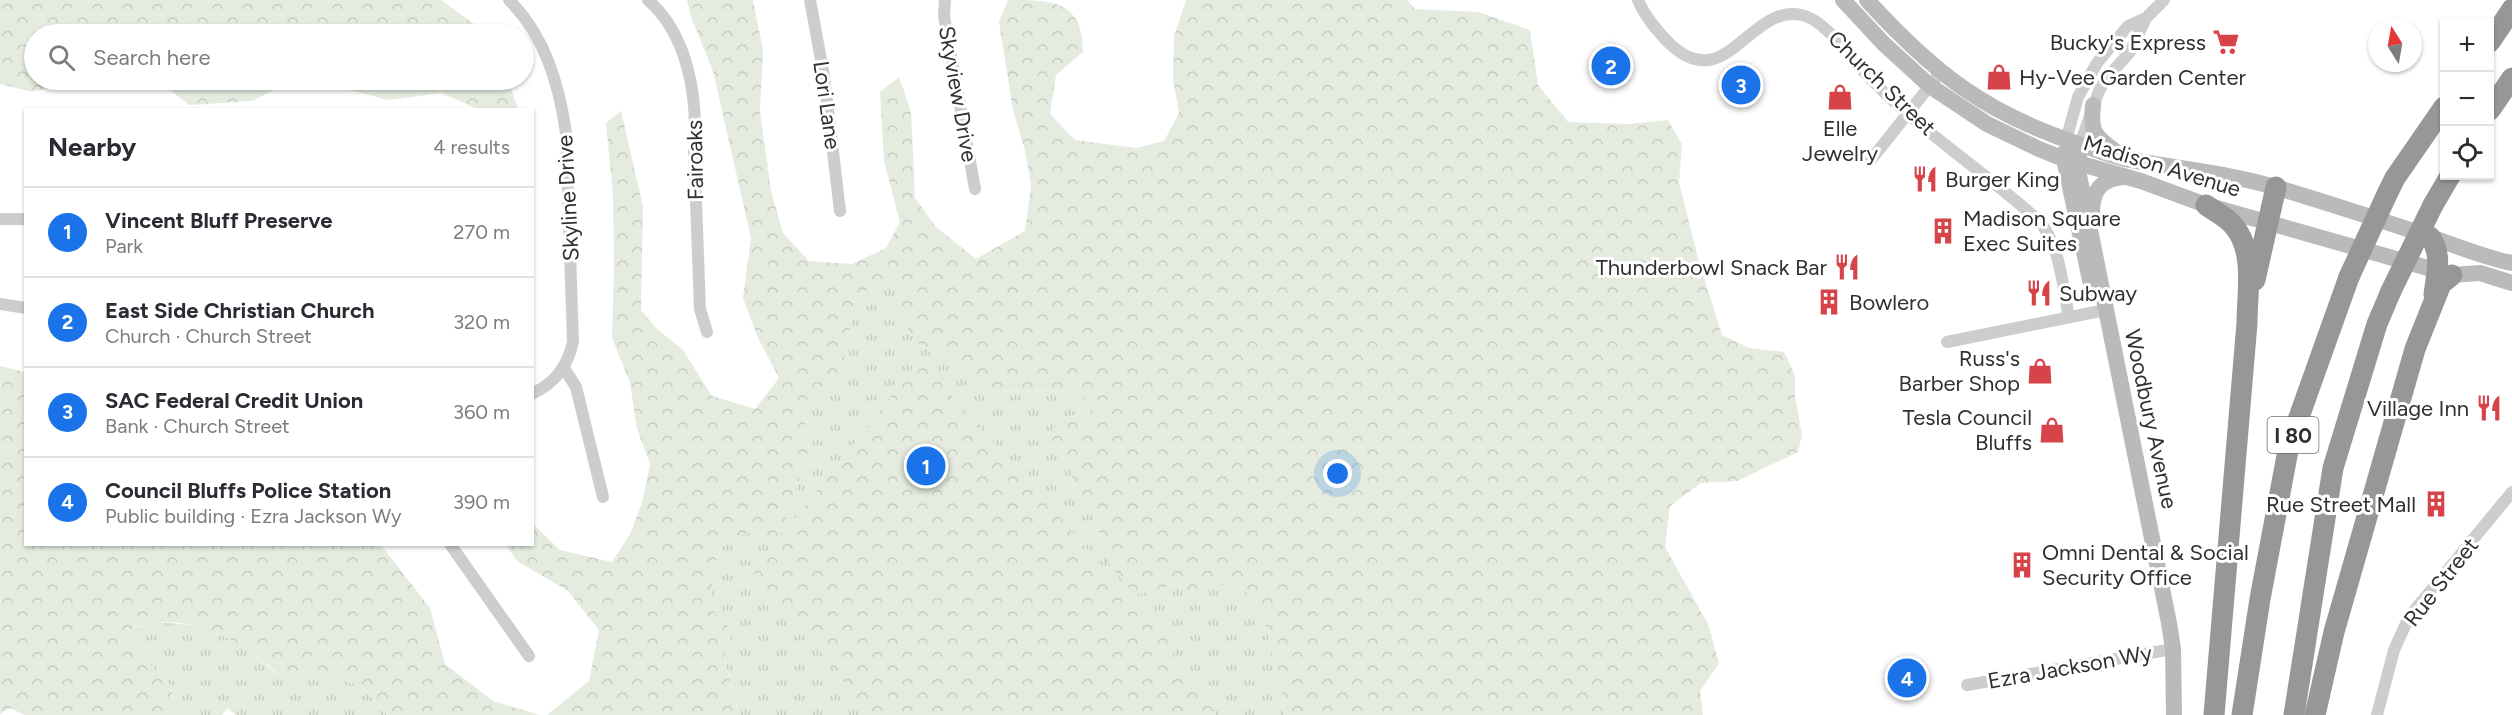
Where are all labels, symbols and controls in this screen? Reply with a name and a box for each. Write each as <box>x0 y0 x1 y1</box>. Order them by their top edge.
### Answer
north arrow <box>2368 18 2422 72</box>
map controls <box>2440 18 2494 180</box>
button: + <box>2440 18 2494 72</box>
search box <box>24 24 534 90</box>
street label: Skyview Drive <box>933 24 983 164</box>
street label: Church Street <box>1823 25 1941 141</box>
supermarket icon: Bucky's Express <box>2211 27 2241 57</box>
place label: Bucky's Express <box>2050 29 2206 56</box>
icon: search <box>45 41 78 74</box>
text: Search here <box>93 44 211 71</box>
pin: 2 <box>1592 44 1630 88</box>
street label: Lori Lane <box>807 59 847 151</box>
pin: 3 <box>1722 62 1760 107</box>
shop icon: Hy-Vee Garden Center <box>1984 62 2014 92</box>
place label: Hy-Vee Garden Center <box>2019 64 2247 91</box>
button: − <box>2440 72 2494 126</box>
shop icon: Elle Jewelry <box>1825 82 1855 112</box>
place label: Elle Jewelry <box>1802 115 1878 167</box>
street label: Fairoaks <box>681 120 709 200</box>
button: locate <box>2440 126 2494 180</box>
street label: Madison Avenue <box>2080 129 2244 203</box>
text: Nearby <box>48 131 136 163</box>
street label: Skyline Drive <box>551 134 585 262</box>
text: 4 results <box>433 135 510 159</box>
restaurant icon: Burger King <box>1910 164 1940 194</box>
place label: Burger King <box>1945 166 2060 193</box>
place label: Madison Square Exec Suites <box>1963 205 2121 257</box>
text: Vincent Bluff Preserve <box>105 207 332 234</box>
building icon: Madison Square Exec Suites <box>1928 216 1958 246</box>
text: 1 <box>63 220 72 244</box>
text: 270 m <box>453 220 510 244</box>
text: Park <box>105 234 143 258</box>
restaurant icon: Thunderbowl Snack Bar <box>1832 252 1862 282</box>
place label: Thunderbowl Snack Bar <box>1596 254 1828 281</box>
restaurant icon: Subway <box>2024 278 2054 308</box>
place label: Subway <box>2059 280 2137 307</box>
building icon: Bowlero <box>1814 287 1844 317</box>
place label: Bowlero <box>1849 289 1929 316</box>
text: East Side Christian Church <box>105 297 374 324</box>
text: 2 <box>62 310 73 334</box>
text: 320 m <box>453 310 510 334</box>
text: Church · Church Street <box>105 324 312 348</box>
street label: Woodbury Avenue <box>2119 327 2183 511</box>
place label: Russ's Barber Shop <box>1899 345 2020 397</box>
shop icon: Russ's Barber Shop <box>2025 356 2055 386</box>
text: SAC Federal Credit Union <box>105 387 363 414</box>
restaurant icon: Village Inn <box>2474 393 2504 423</box>
place label: Village Inn <box>2367 395 2469 422</box>
text: 3 <box>62 400 73 424</box>
text: 360 m <box>453 400 510 424</box>
place label: Tesla Council Bluffs <box>1902 404 2032 456</box>
text: Bank · Church Street <box>105 414 290 438</box>
shop icon: Tesla Council Bluffs <box>2037 415 2067 445</box>
road number: I 80 <box>2268 417 2318 453</box>
pin: 1 <box>906 444 946 488</box>
your location <box>1323 459 1352 488</box>
text: Council Bluffs Police Station <box>105 477 391 504</box>
building icon: Rue Street Mall <box>2421 489 2451 519</box>
text: 4 <box>61 490 74 514</box>
text: 390 m <box>453 490 510 514</box>
place label: Rue Street Mall <box>2266 491 2416 518</box>
text: Public building · Ezra Jackson Wy <box>105 504 402 528</box>
street label: Rue Street <box>2398 532 2484 632</box>
place label: Omni Dental & Social Security Office <box>2042 539 2249 591</box>
building icon: Omni Dental & Social Security Office <box>2007 550 2037 580</box>
street label: Ezra Jackson Wy <box>1986 639 2155 695</box>
pin: 4 <box>1888 656 1926 700</box>

